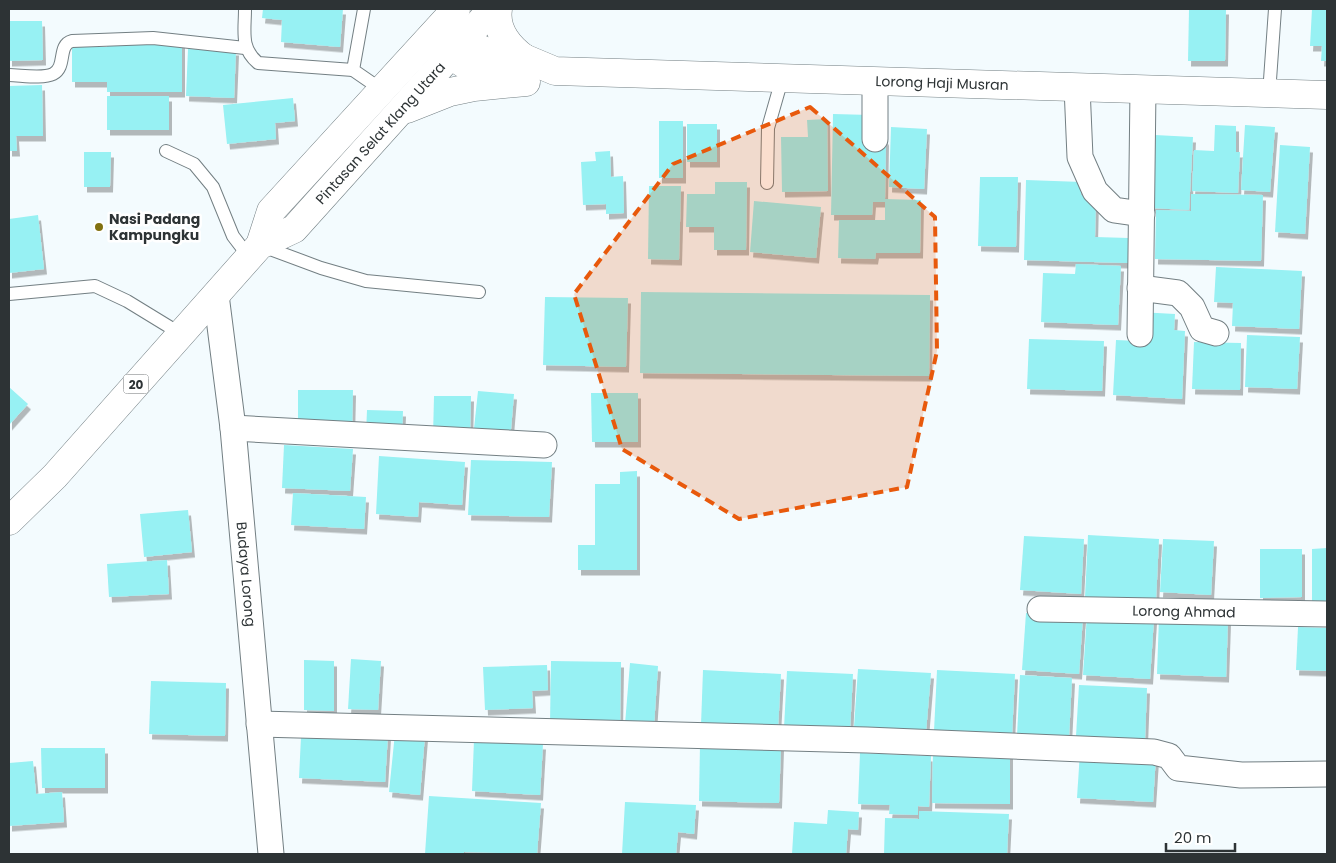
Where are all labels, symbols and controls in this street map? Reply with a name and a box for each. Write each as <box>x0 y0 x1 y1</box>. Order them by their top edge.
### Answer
street label: Pintasan Selat Klang Utara <box>311 57 450 209</box>
street label: Lorong Haji Musran <box>875 71 1009 95</box>
place label: Nasi Padang Kampungku <box>109 209 200 245</box>
marker: Nasi Padang Kampungku <box>93 221 105 233</box>
road number: 20 <box>124 374 148 394</box>
street label: Budaya Lorong <box>231 521 261 628</box>
street label: Lorong Ahmad <box>1132 601 1236 622</box>
scale bar <box>1166 820 1235 852</box>
text: 20 m <box>1174 827 1212 848</box>

